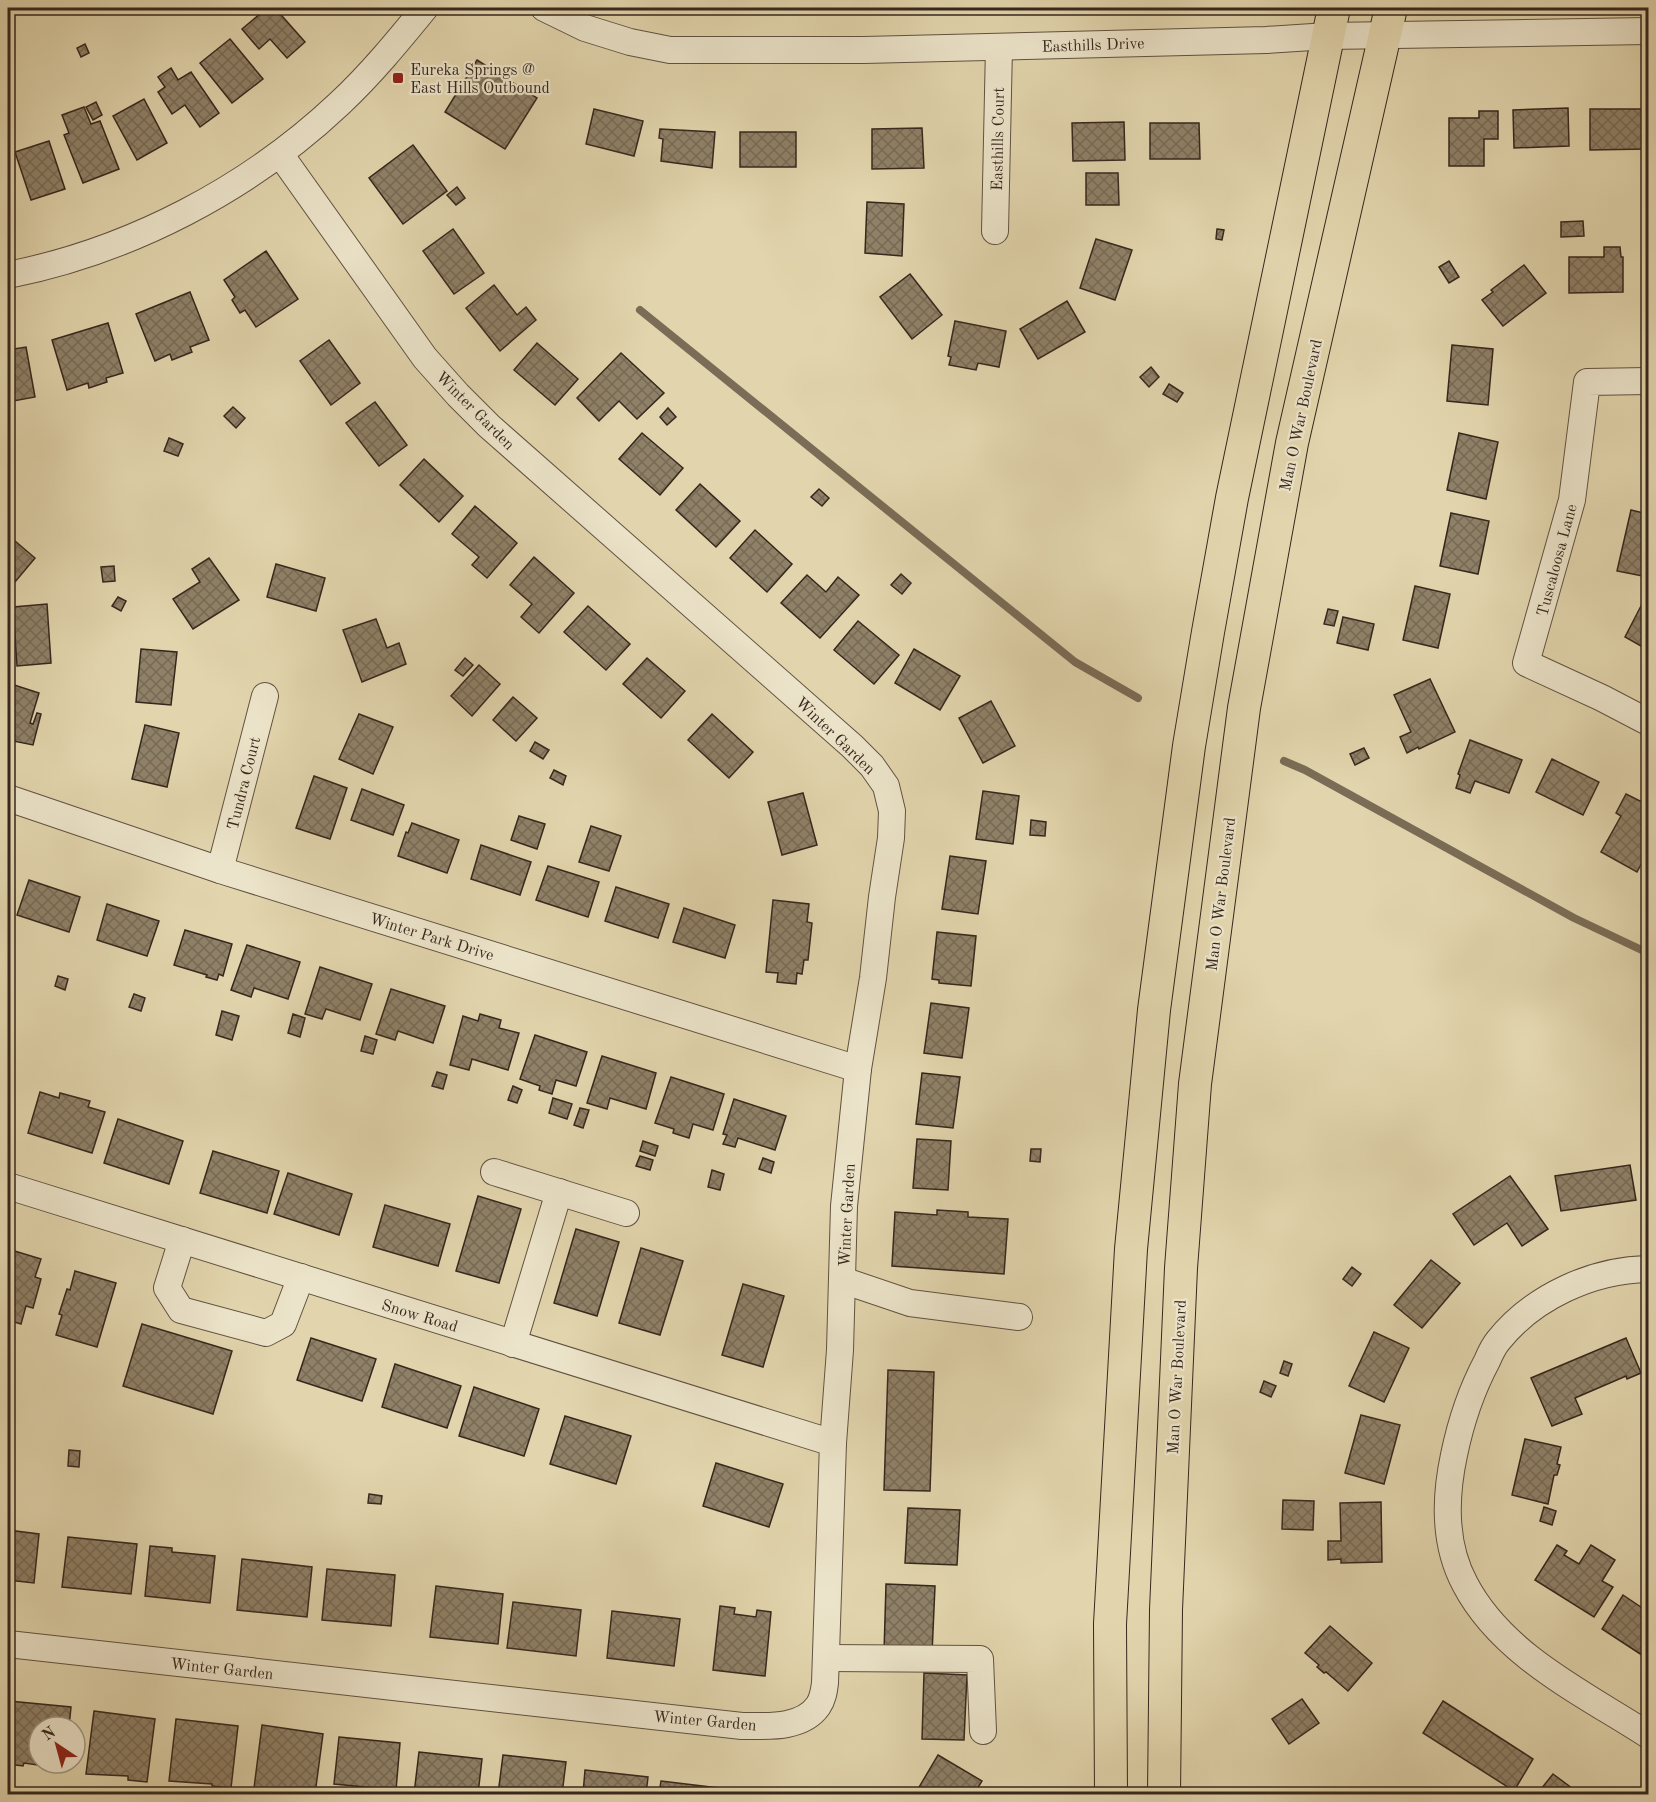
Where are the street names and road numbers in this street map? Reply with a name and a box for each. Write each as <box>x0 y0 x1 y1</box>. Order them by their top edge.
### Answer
street label: Easthills Drive <box>1041 36 1145 56</box>
street label: Easthills Court <box>990 87 1008 191</box>
street label: Man O War Boulevard <box>1278 338 1326 493</box>
street label: Winter Garden <box>432 369 517 454</box>
street label: Tuscaloosa Lane <box>1535 502 1581 619</box>
street label: Winter Garden <box>792 695 878 778</box>
street label: Tundra Court <box>226 735 264 832</box>
street label: Man O War Boulevard <box>1205 816 1239 972</box>
street label: Winter Park Drive <box>367 911 496 964</box>
street label: Winter Garden <box>837 1163 859 1267</box>
street label: Snow Road <box>379 1298 459 1336</box>
street label: Man O War Boulevard <box>1166 1299 1190 1455</box>
street label: Winter Garden <box>169 1657 275 1683</box>
street label: Winter Garden <box>652 1710 758 1735</box>

